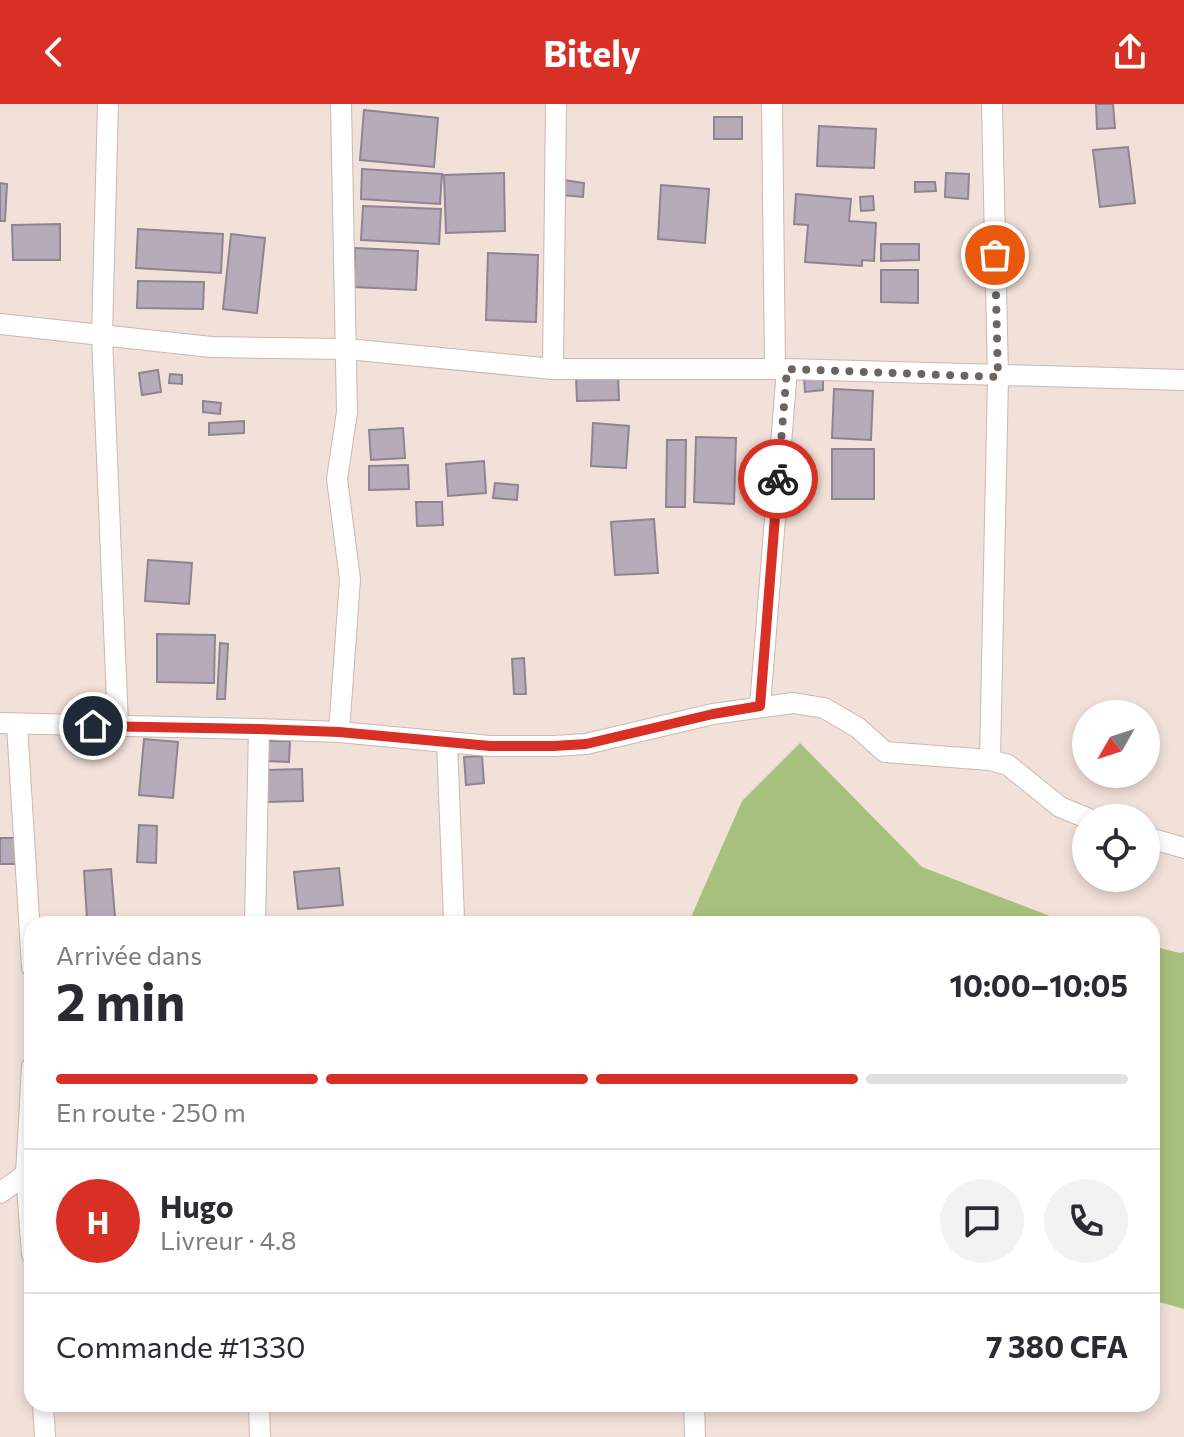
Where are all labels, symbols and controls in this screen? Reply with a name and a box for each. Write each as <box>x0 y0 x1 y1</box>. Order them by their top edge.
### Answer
icon: back <box>32 30 76 74</box>
text: Bitely <box>543 30 641 74</box>
icon: share <box>1108 30 1152 74</box>
pin <box>961 221 1029 289</box>
icon: bag <box>973 233 1017 277</box>
courier <box>738 439 818 519</box>
icon: bike <box>756 457 800 501</box>
pin <box>59 692 127 760</box>
north arrow <box>1072 700 1160 788</box>
map controls <box>1072 700 1160 892</box>
icon: home <box>71 704 115 748</box>
button: locate <box>1072 804 1160 892</box>
text: Arrivée dans <box>56 939 202 970</box>
text: 10:00–10:05 <box>949 966 1128 1003</box>
text: 2 min <box>56 968 185 1032</box>
text: En route · 250 m <box>56 1096 246 1127</box>
button: chat <box>940 1179 1024 1263</box>
button: phone <box>1044 1179 1128 1263</box>
text: Hugo <box>160 1187 234 1224</box>
text: H <box>87 1203 109 1240</box>
text: Livreur · 4.8 <box>160 1224 296 1255</box>
text: Commande #1330 <box>56 1327 306 1364</box>
text: 7 380 CFA <box>986 1327 1128 1364</box>

